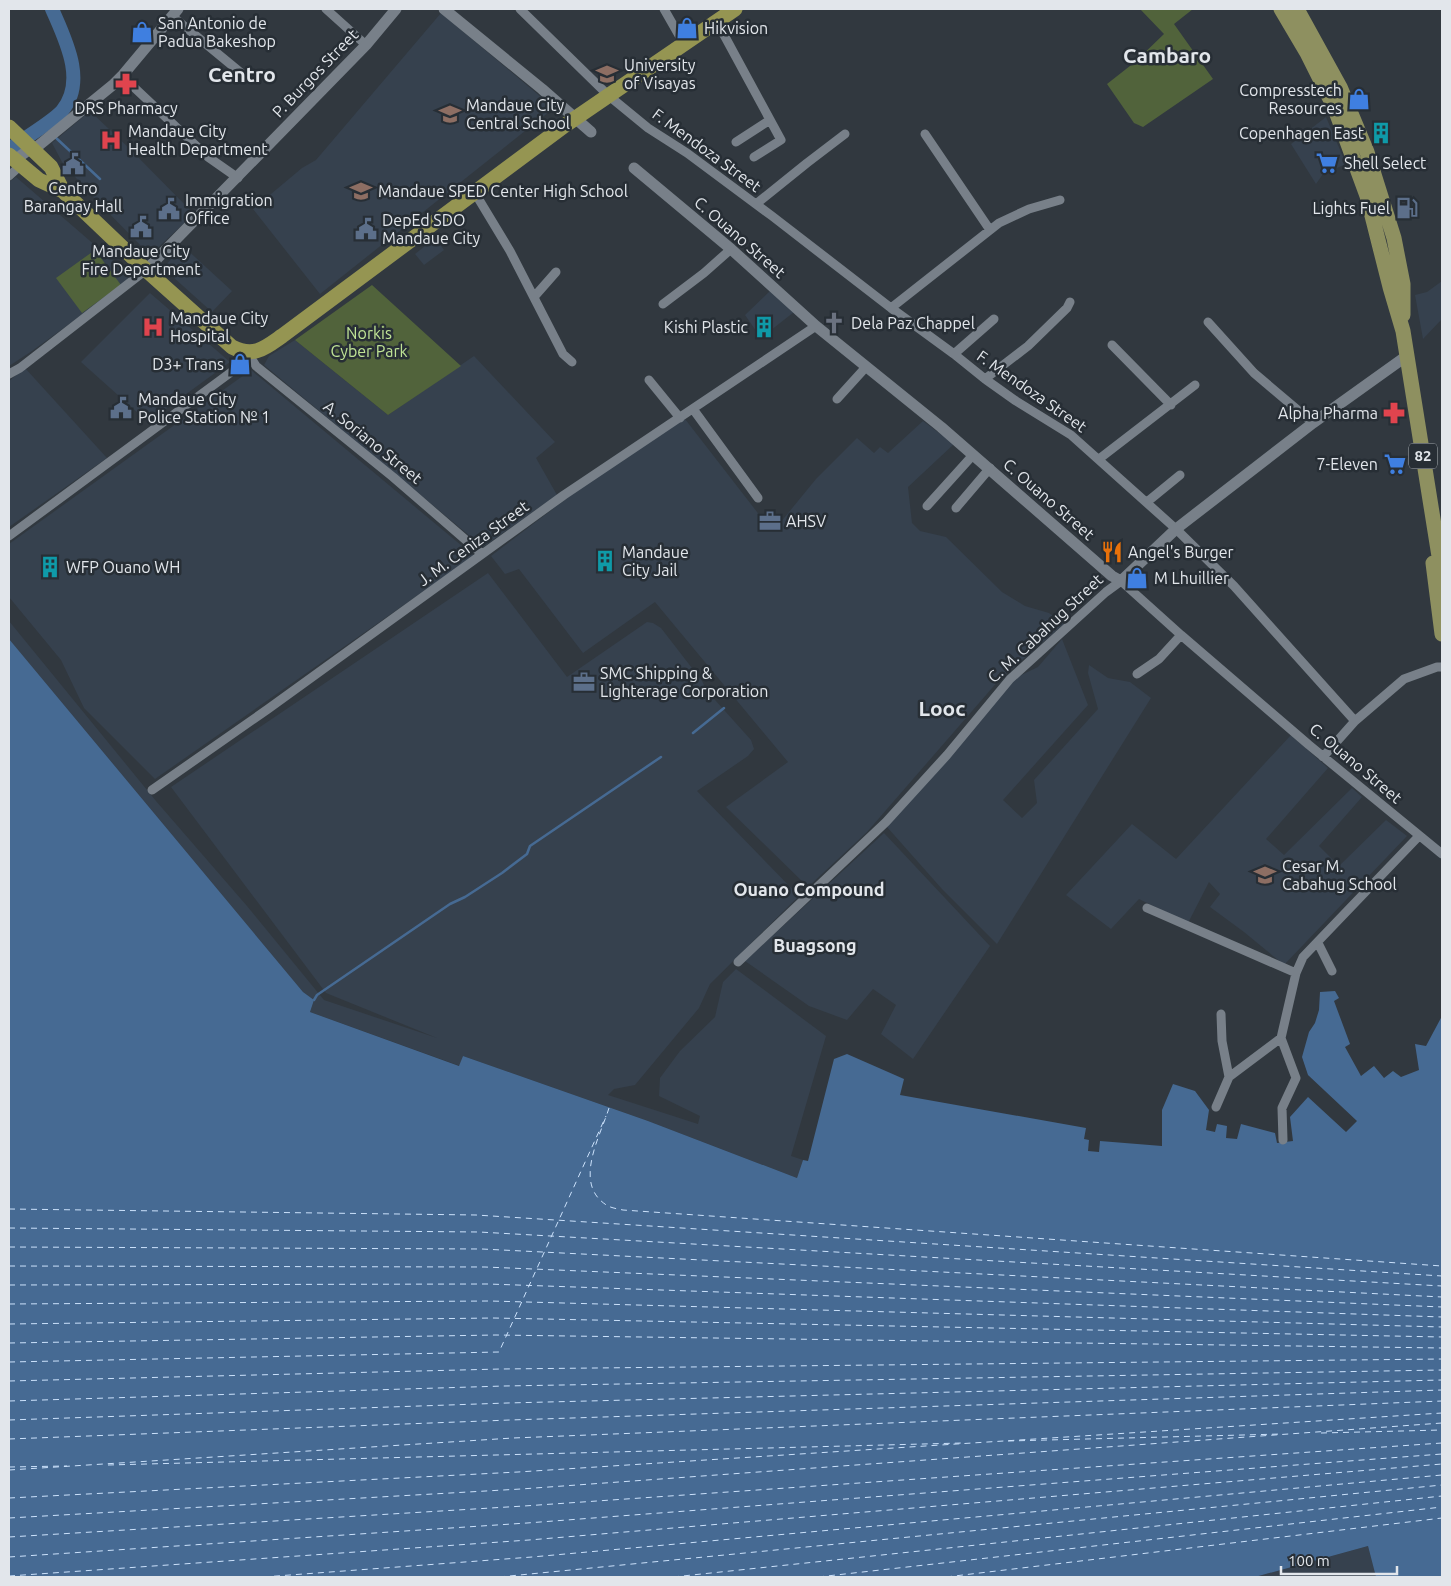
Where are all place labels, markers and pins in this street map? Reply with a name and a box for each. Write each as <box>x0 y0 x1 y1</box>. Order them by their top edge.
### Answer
place label: San Antonio de Padua Bakeshop <box>158 14 276 50</box>
shop icon: Hikvision <box>674 15 700 41</box>
shop icon: San Antonio de Padua Bakeshop <box>129 19 155 45</box>
place label: Hikvision <box>704 19 768 37</box>
place label: University of Visayas <box>624 56 696 92</box>
school or university icon: University of Visayas <box>594 61 620 87</box>
pharmacy icon: DRS Pharmacy <box>113 71 139 97</box>
place label: Compresstech Resources <box>1239 81 1342 117</box>
shop icon: Compresstech Resources <box>1346 86 1372 112</box>
place label: Mandaue City Central School <box>466 96 570 132</box>
place label: DRS Pharmacy <box>74 99 178 117</box>
school or university icon: Mandaue City Central School <box>437 101 463 127</box>
building icon: Copenhagen East <box>1368 120 1394 146</box>
place label: Mandaue City Health Department <box>128 122 268 158</box>
place label: Copenhagen East <box>1239 124 1365 142</box>
hospital icon: Mandaue City Health Department <box>98 127 124 153</box>
supermarket icon: Shell Select <box>1314 150 1340 176</box>
public building icon: Centro Barangay Hall <box>60 151 86 177</box>
place label: Shell Select <box>1344 154 1427 172</box>
school or university icon: Mandaue SPED Center High School <box>348 178 374 204</box>
place label: Centro Barangay Hall <box>24 179 122 215</box>
place label: Mandaue SPED Center High School <box>378 182 628 200</box>
place label: Immigration Office <box>185 191 273 227</box>
fuel station icon: Lights Fuel <box>1394 195 1420 221</box>
public building icon: Immigration Office <box>156 196 182 222</box>
place label: Lights Fuel <box>1312 199 1390 217</box>
place label: DepEd SDO Mandaue City <box>382 211 480 247</box>
public building icon: Mandaue City Fire Department <box>128 214 154 240</box>
public building icon: DepEd SDO Mandaue City <box>353 216 379 242</box>
place label: Mandaue City Fire Department <box>82 242 201 278</box>
place label: Mandaue City Hospital <box>170 309 268 345</box>
church icon: Dela Paz Chappel <box>821 310 847 336</box>
hospital icon: Mandaue City Hospital <box>140 314 166 340</box>
building icon: Kishi Plastic <box>751 314 777 340</box>
place label: Dela Paz Chappel <box>851 314 975 332</box>
place label: Kishi Plastic <box>664 318 749 336</box>
shop icon: D3+ Trans <box>227 351 253 377</box>
place label: D3+ Trans <box>152 355 224 373</box>
place label: Mandaue City Police Station № 1 <box>138 390 270 426</box>
public building icon: Mandaue City Police Station № 1 <box>108 395 134 421</box>
pharmacy icon: Alpha Pharma <box>1381 400 1407 426</box>
place label: Alpha Pharma <box>1278 404 1378 422</box>
supermarket icon: 7-Eleven <box>1382 451 1408 477</box>
place label: 7-Eleven <box>1317 455 1378 473</box>
office icon: AHSV <box>757 508 783 534</box>
place label: AHSV <box>786 512 826 530</box>
restaurant icon: Angel's Burger <box>1099 539 1125 565</box>
place label: Mandaue City Jail <box>622 543 689 579</box>
place label: Angel's Burger <box>1128 543 1234 561</box>
building icon: Mandaue City Jail <box>592 548 618 574</box>
building icon: WFP Ouano WH <box>37 554 63 580</box>
place label: WFP Ouano WH <box>66 558 180 576</box>
shop icon: M Lhuillier <box>1124 565 1150 591</box>
place label: M Lhuillier <box>1154 569 1229 587</box>
place label: SMC Shipping & Lighterage Corporation <box>600 664 768 700</box>
office icon: SMC Shipping & Lighterage Corporation <box>571 669 597 695</box>
place label: Cesar M. Cabahug School <box>1282 857 1397 893</box>
school or university icon: Cesar M. Cabahug School <box>1252 862 1278 888</box>

